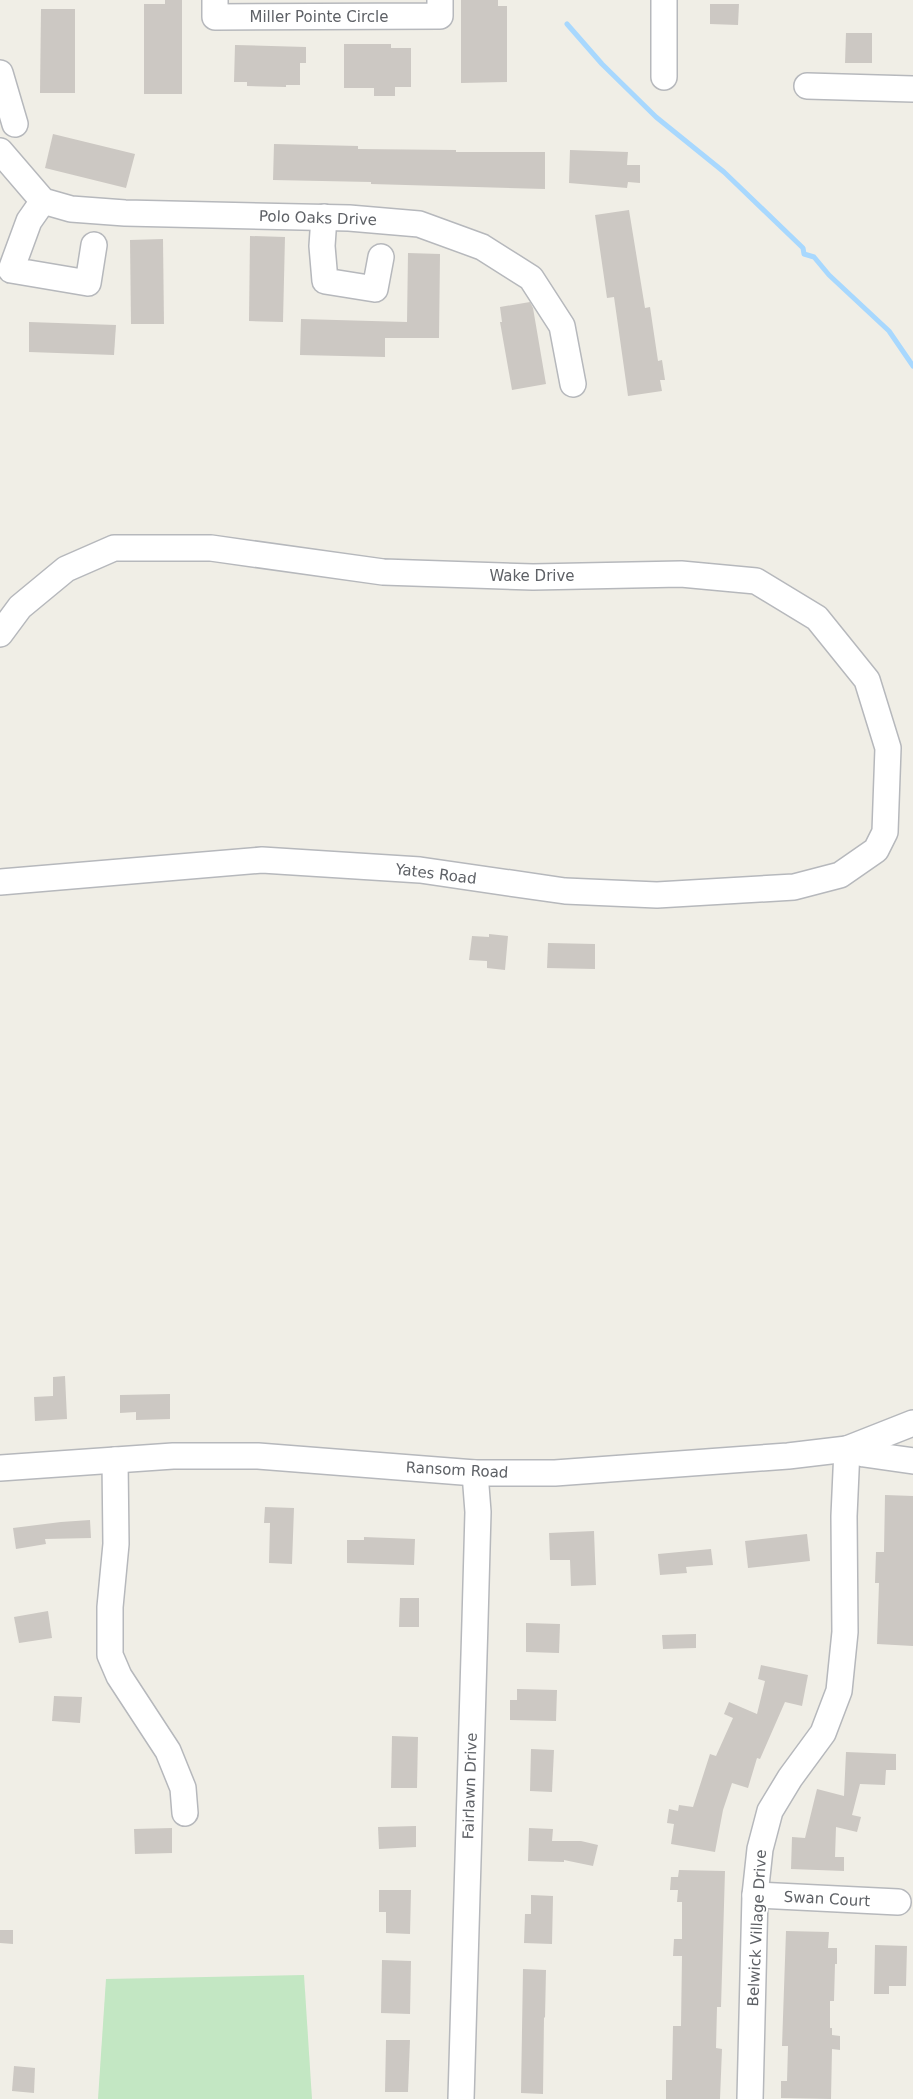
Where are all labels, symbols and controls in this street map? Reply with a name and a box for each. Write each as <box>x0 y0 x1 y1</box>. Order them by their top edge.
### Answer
street label: Miller Pointe Circle <box>250 8 388 26</box>
street label: Polo Oaks Drive <box>259 207 377 229</box>
street label: Wake Drive <box>489 567 575 585</box>
street label: Yates Road <box>393 860 478 888</box>
street label: Ransom Road <box>405 1458 509 1482</box>
street label: Fairlawn Drive <box>459 1732 481 1840</box>
street label: Belwick Village Drive <box>744 1849 770 2007</box>
street label: Swan Court <box>783 1888 871 1910</box>

